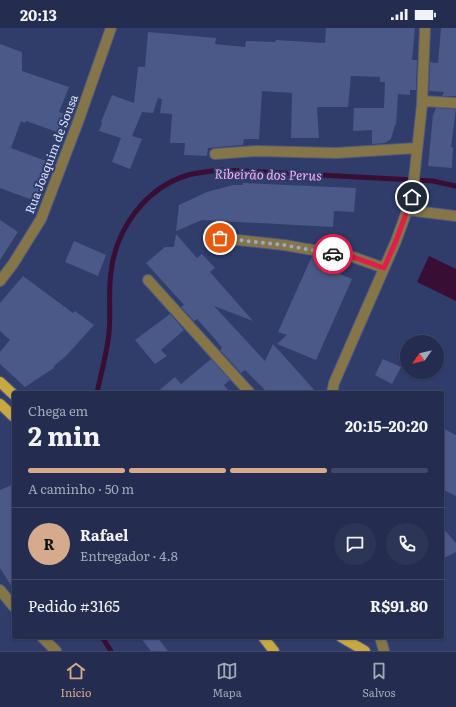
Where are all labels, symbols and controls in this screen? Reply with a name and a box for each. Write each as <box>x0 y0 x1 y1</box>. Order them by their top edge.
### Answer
text: 20:13 <box>20 3 57 26</box>
street label: Rua Joaquim de Sousa <box>20 91 82 216</box>
water label: Ribeirão dos Perus <box>214 164 322 184</box>
pin <box>395 180 429 214</box>
icon: home <box>401 186 423 208</box>
pin <box>203 221 237 255</box>
icon: bag <box>209 227 231 249</box>
courier <box>313 234 353 274</box>
icon: car <box>322 243 344 265</box>
north arrow <box>400 335 444 379</box>
map controls <box>400 335 444 379</box>
text: Chega em <box>28 401 88 420</box>
text: 20:15–20:20 <box>345 414 428 437</box>
text: 2 min <box>28 415 101 454</box>
text: A caminho · 50 m <box>28 479 134 498</box>
text: Rafael <box>80 523 128 546</box>
button: chat <box>334 523 376 565</box>
button: phone <box>386 523 428 565</box>
text: R <box>43 532 55 555</box>
text: Entregador · 4.8 <box>80 546 178 565</box>
text: Pedido #3165 <box>28 594 120 617</box>
text: R$91.80 <box>370 594 428 617</box>
tab: Início <box>60 660 91 700</box>
tab: Mapa <box>212 660 242 700</box>
tab: Salvos <box>362 660 396 700</box>

